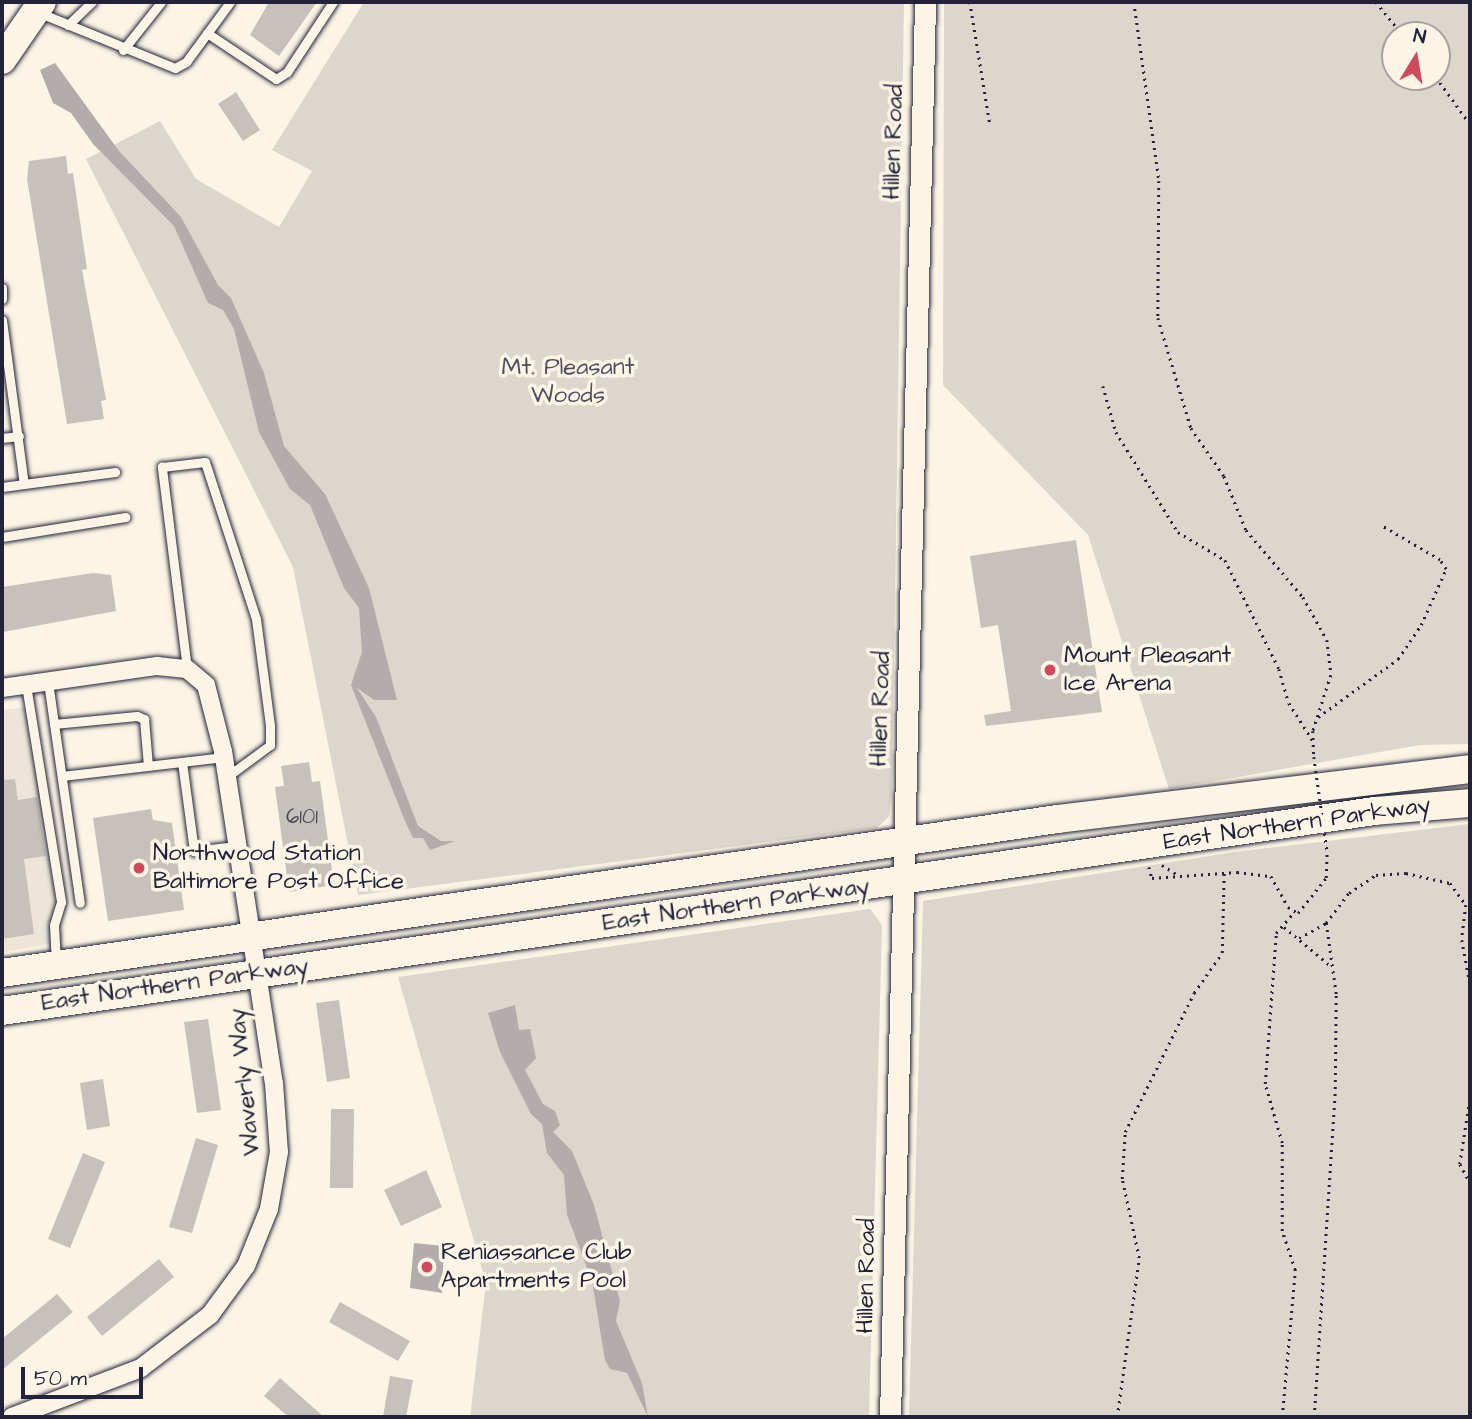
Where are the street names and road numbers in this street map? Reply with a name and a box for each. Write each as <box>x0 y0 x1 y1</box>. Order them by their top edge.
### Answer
street label: Hillen Road <box>878 84 910 200</box>
street label: Hillen Road <box>865 651 897 767</box>
street label: East Northern Parkway <box>1162 791 1432 857</box>
street label: East Northern Parkway <box>601 872 871 938</box>
street label: East Northern Parkway <box>40 952 310 1018</box>
street label: Waverly Way <box>223 1007 267 1157</box>
street label: Hillen Road <box>852 1218 882 1334</box>

